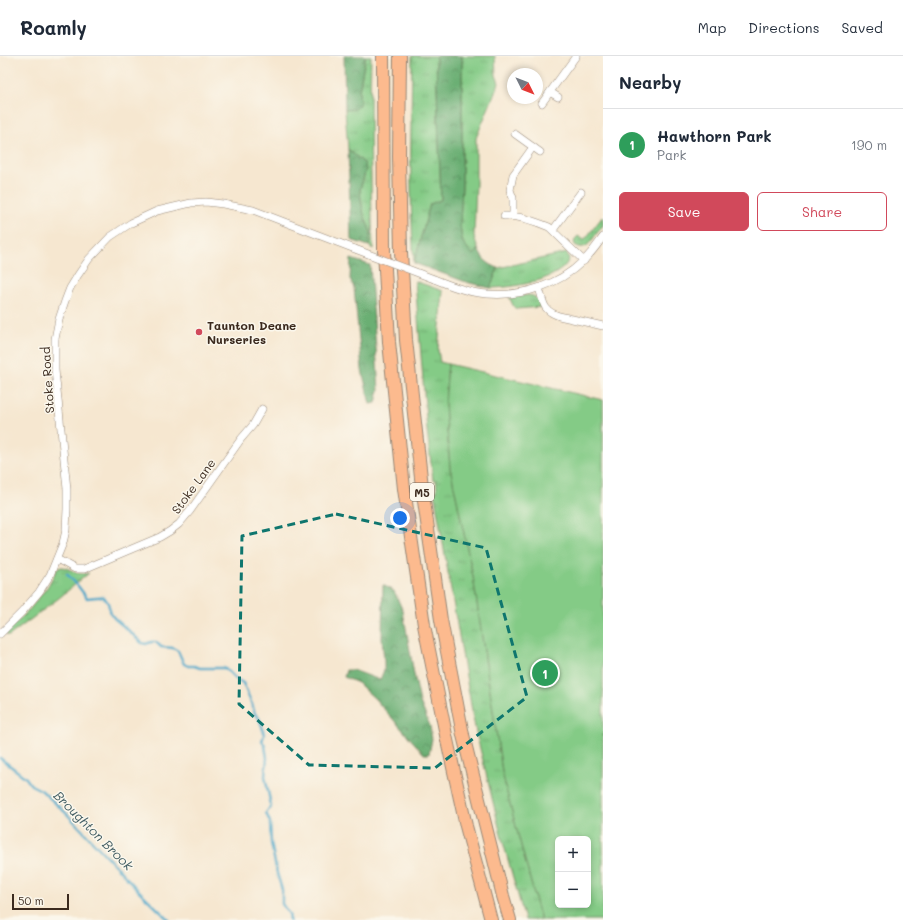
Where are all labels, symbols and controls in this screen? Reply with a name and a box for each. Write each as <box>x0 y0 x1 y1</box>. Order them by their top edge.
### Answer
text: Roamly <box>20 15 87 40</box>
text: Map <box>698 18 726 37</box>
text: Directions <box>748 18 819 37</box>
text: Saved <box>841 18 883 37</box>
north arrow <box>507 68 543 104</box>
text: Nearby <box>619 71 681 93</box>
text: Hawthorn Park <box>657 126 772 146</box>
text: 1 <box>629 136 635 153</box>
text: 190 m <box>851 136 887 153</box>
text: Park <box>657 146 686 163</box>
button: Save <box>619 192 749 231</box>
button: Share <box>757 192 887 231</box>
place label: Taunton Deane Nurseries <box>207 317 296 347</box>
marker: Taunton Deane Nurseries <box>194 327 204 337</box>
street label: Stoke Road <box>37 346 57 414</box>
street label: Stoke Lane <box>168 455 218 517</box>
road number: M5 <box>410 483 434 501</box>
your location <box>390 508 410 528</box>
pin: 1 <box>532 658 558 688</box>
water label: Broughton Brook <box>51 787 138 874</box>
map controls <box>555 836 591 908</box>
button: + <box>555 836 591 872</box>
button: − <box>555 872 591 908</box>
scale bar <box>12 892 69 911</box>
text: 50 m <box>18 893 44 908</box>

